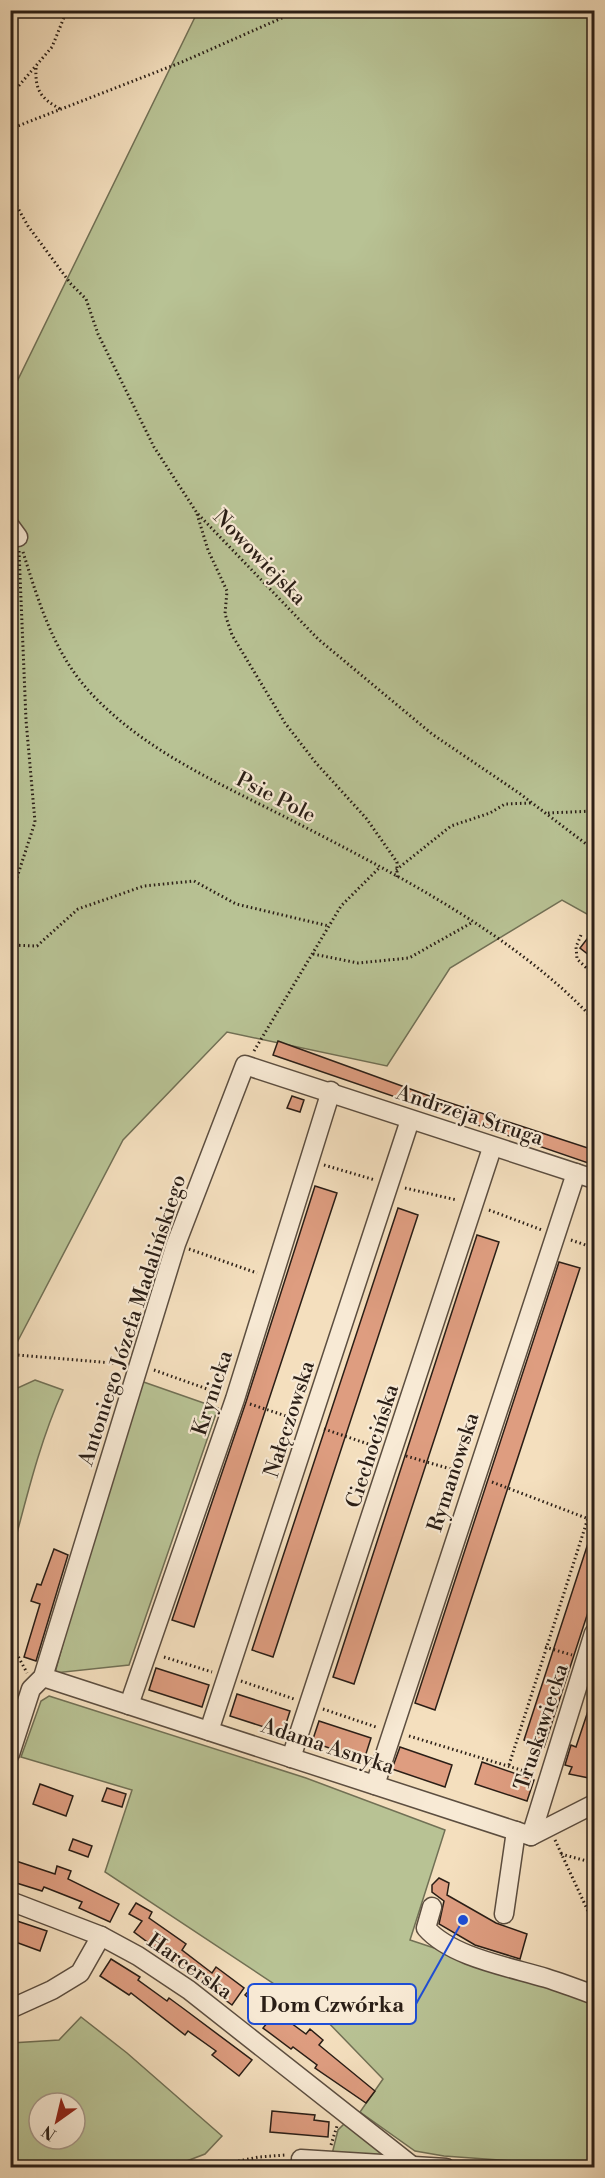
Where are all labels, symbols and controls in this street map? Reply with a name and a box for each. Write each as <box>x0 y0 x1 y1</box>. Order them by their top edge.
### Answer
street label: Nowowiejska <box>207 504 312 611</box>
street label: Psie Pole <box>231 767 320 829</box>
street label: Andrzeja Struga <box>392 1080 547 1152</box>
street label: Antoniego Józefa Madalińskiego <box>73 1171 192 1470</box>
street label: Krynicka <box>187 1347 239 1439</box>
street label: Nałęczowska <box>259 1357 321 1481</box>
street label: Ciechocińska <box>341 1381 405 1511</box>
street label: Rymanowska <box>422 1409 486 1535</box>
street label: Truskawiecka <box>509 1660 575 1794</box>
street label: Adama Asnyka <box>257 1713 398 1781</box>
street label: Harcerska <box>142 1928 237 2006</box>
callout: Dom Czwórka <box>248 1984 416 2024</box>
text: Dom Czwórka <box>260 1992 405 2019</box>
north arrow <box>27 2091 87 2151</box>
text: N <box>38 2121 60 2144</box>

